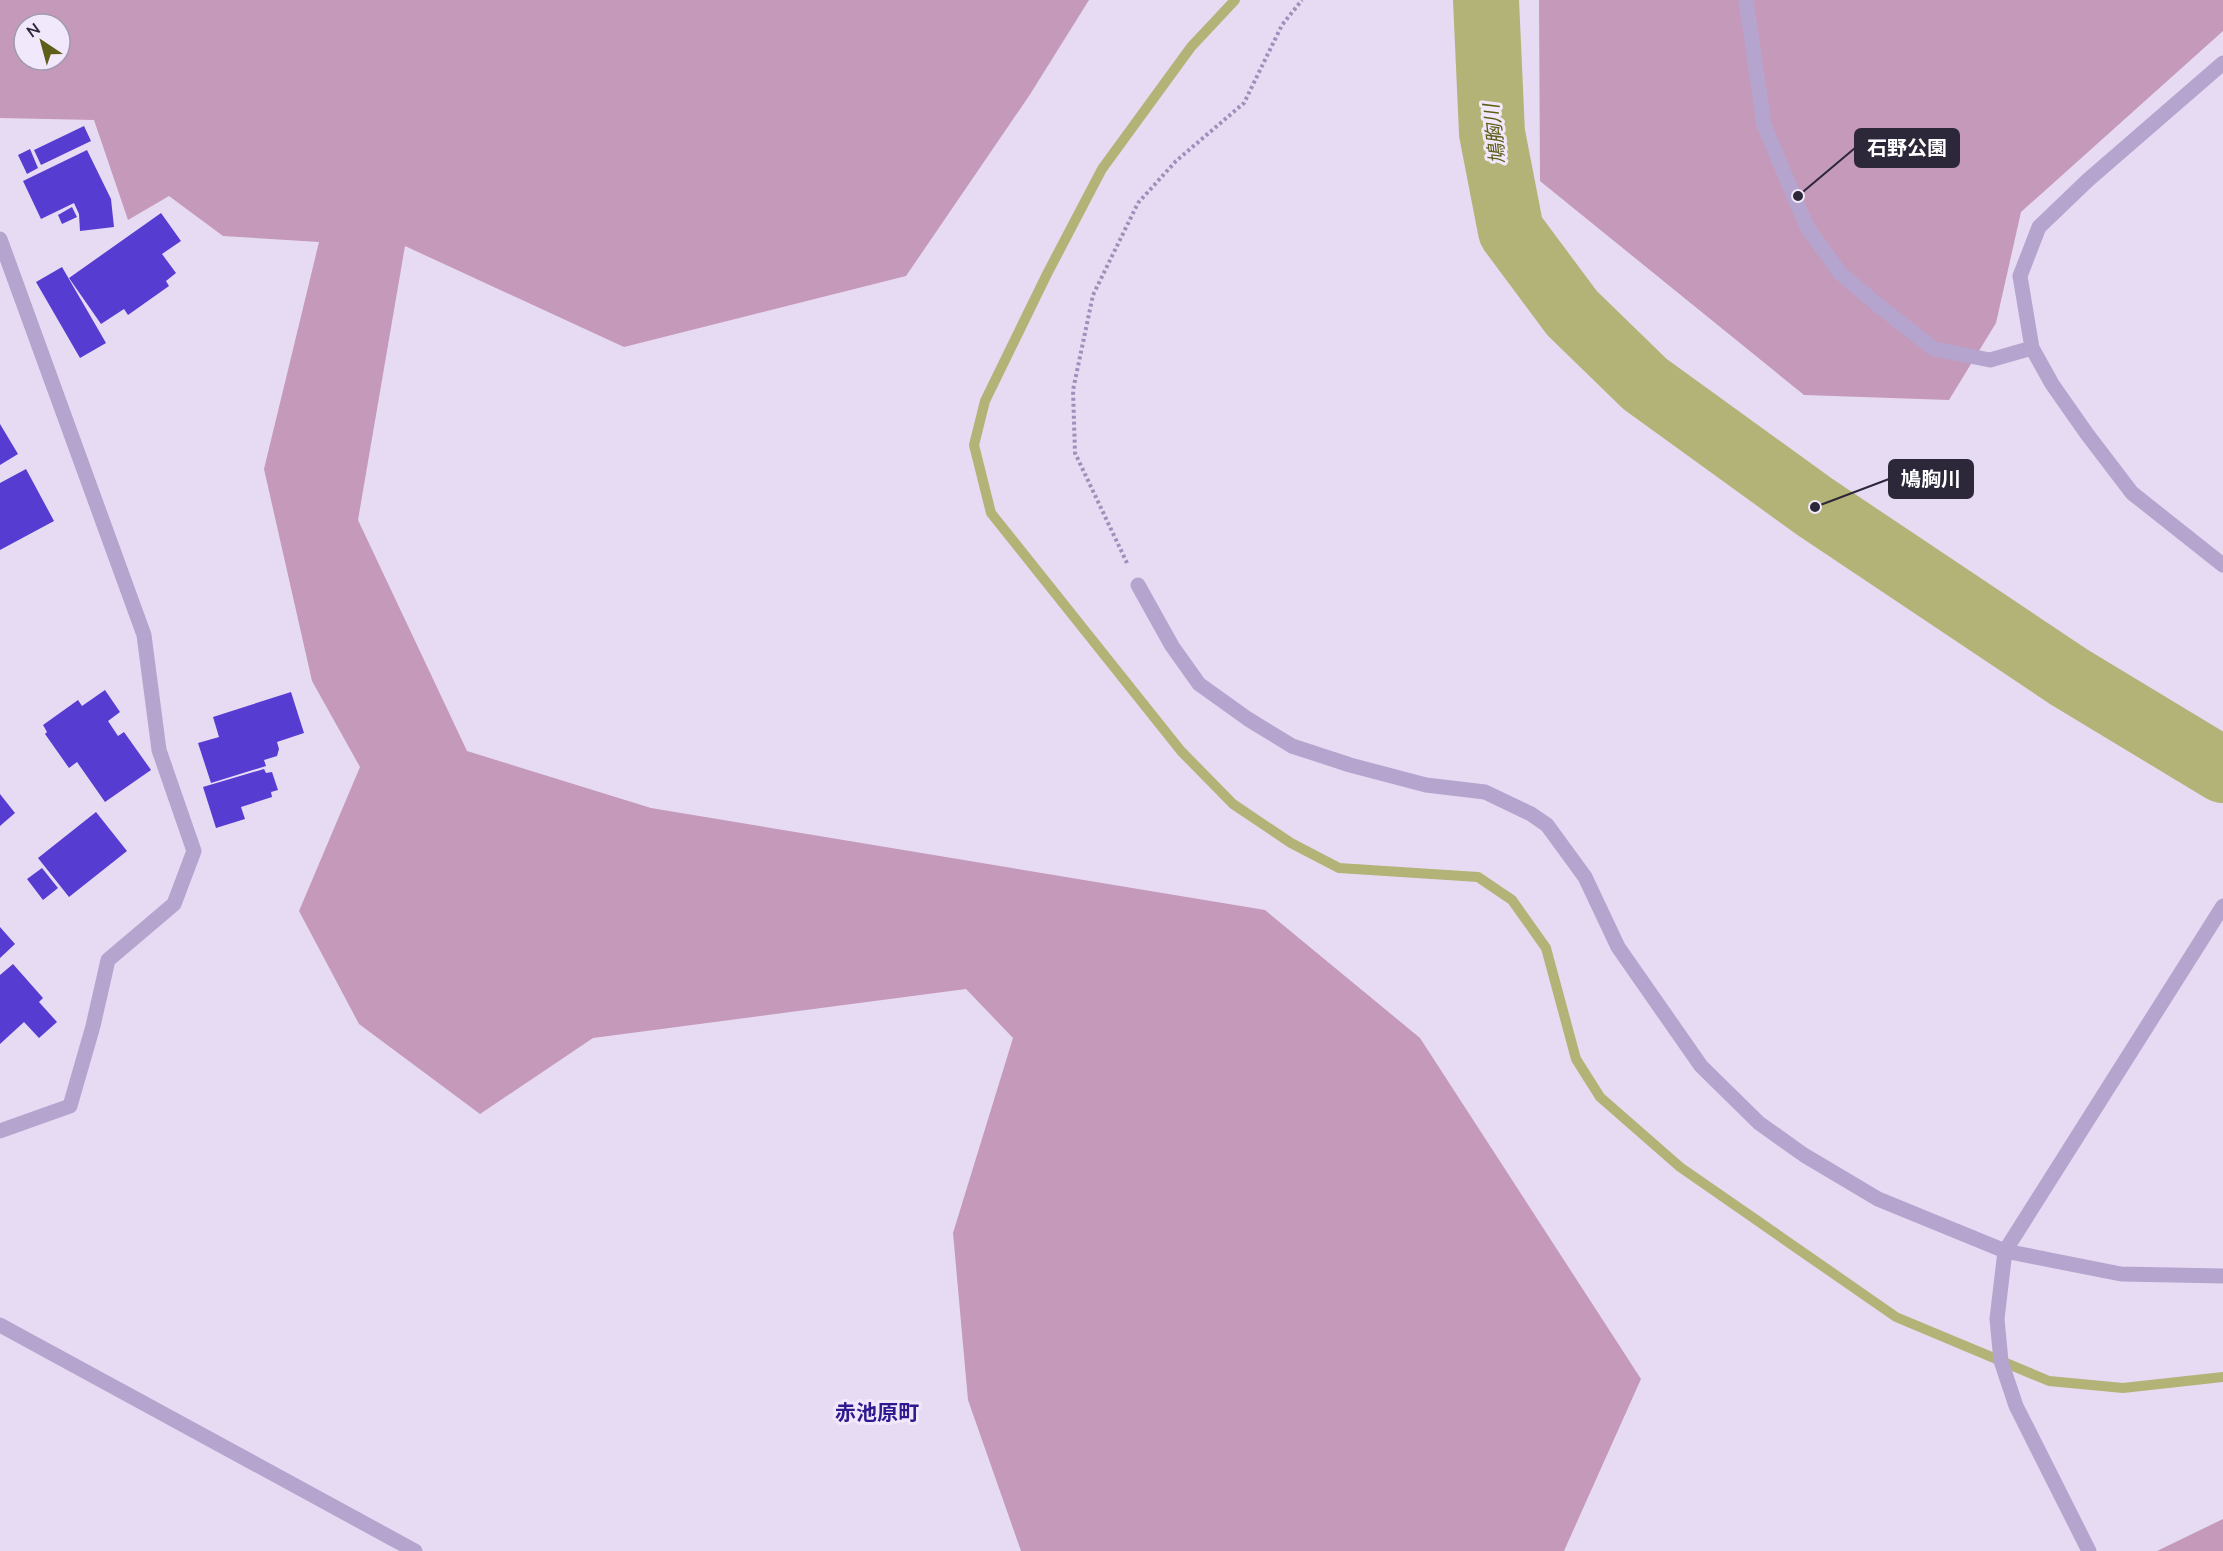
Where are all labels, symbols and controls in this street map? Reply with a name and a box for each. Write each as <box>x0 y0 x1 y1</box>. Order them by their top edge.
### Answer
north arrow <box>12 12 72 72</box>
text: N <box>22 18 45 43</box>
water label: 鳩胸川 <box>1478 101 1512 165</box>
callout: 石野公園 <box>1855 129 1959 167</box>
text: 石野公園 <box>1867 135 1947 162</box>
callout: 鳩胸川 <box>1889 460 1973 498</box>
text: 鳩胸川 <box>1901 466 1961 493</box>
district label: 赤池原町 <box>835 1399 919 1427</box>

